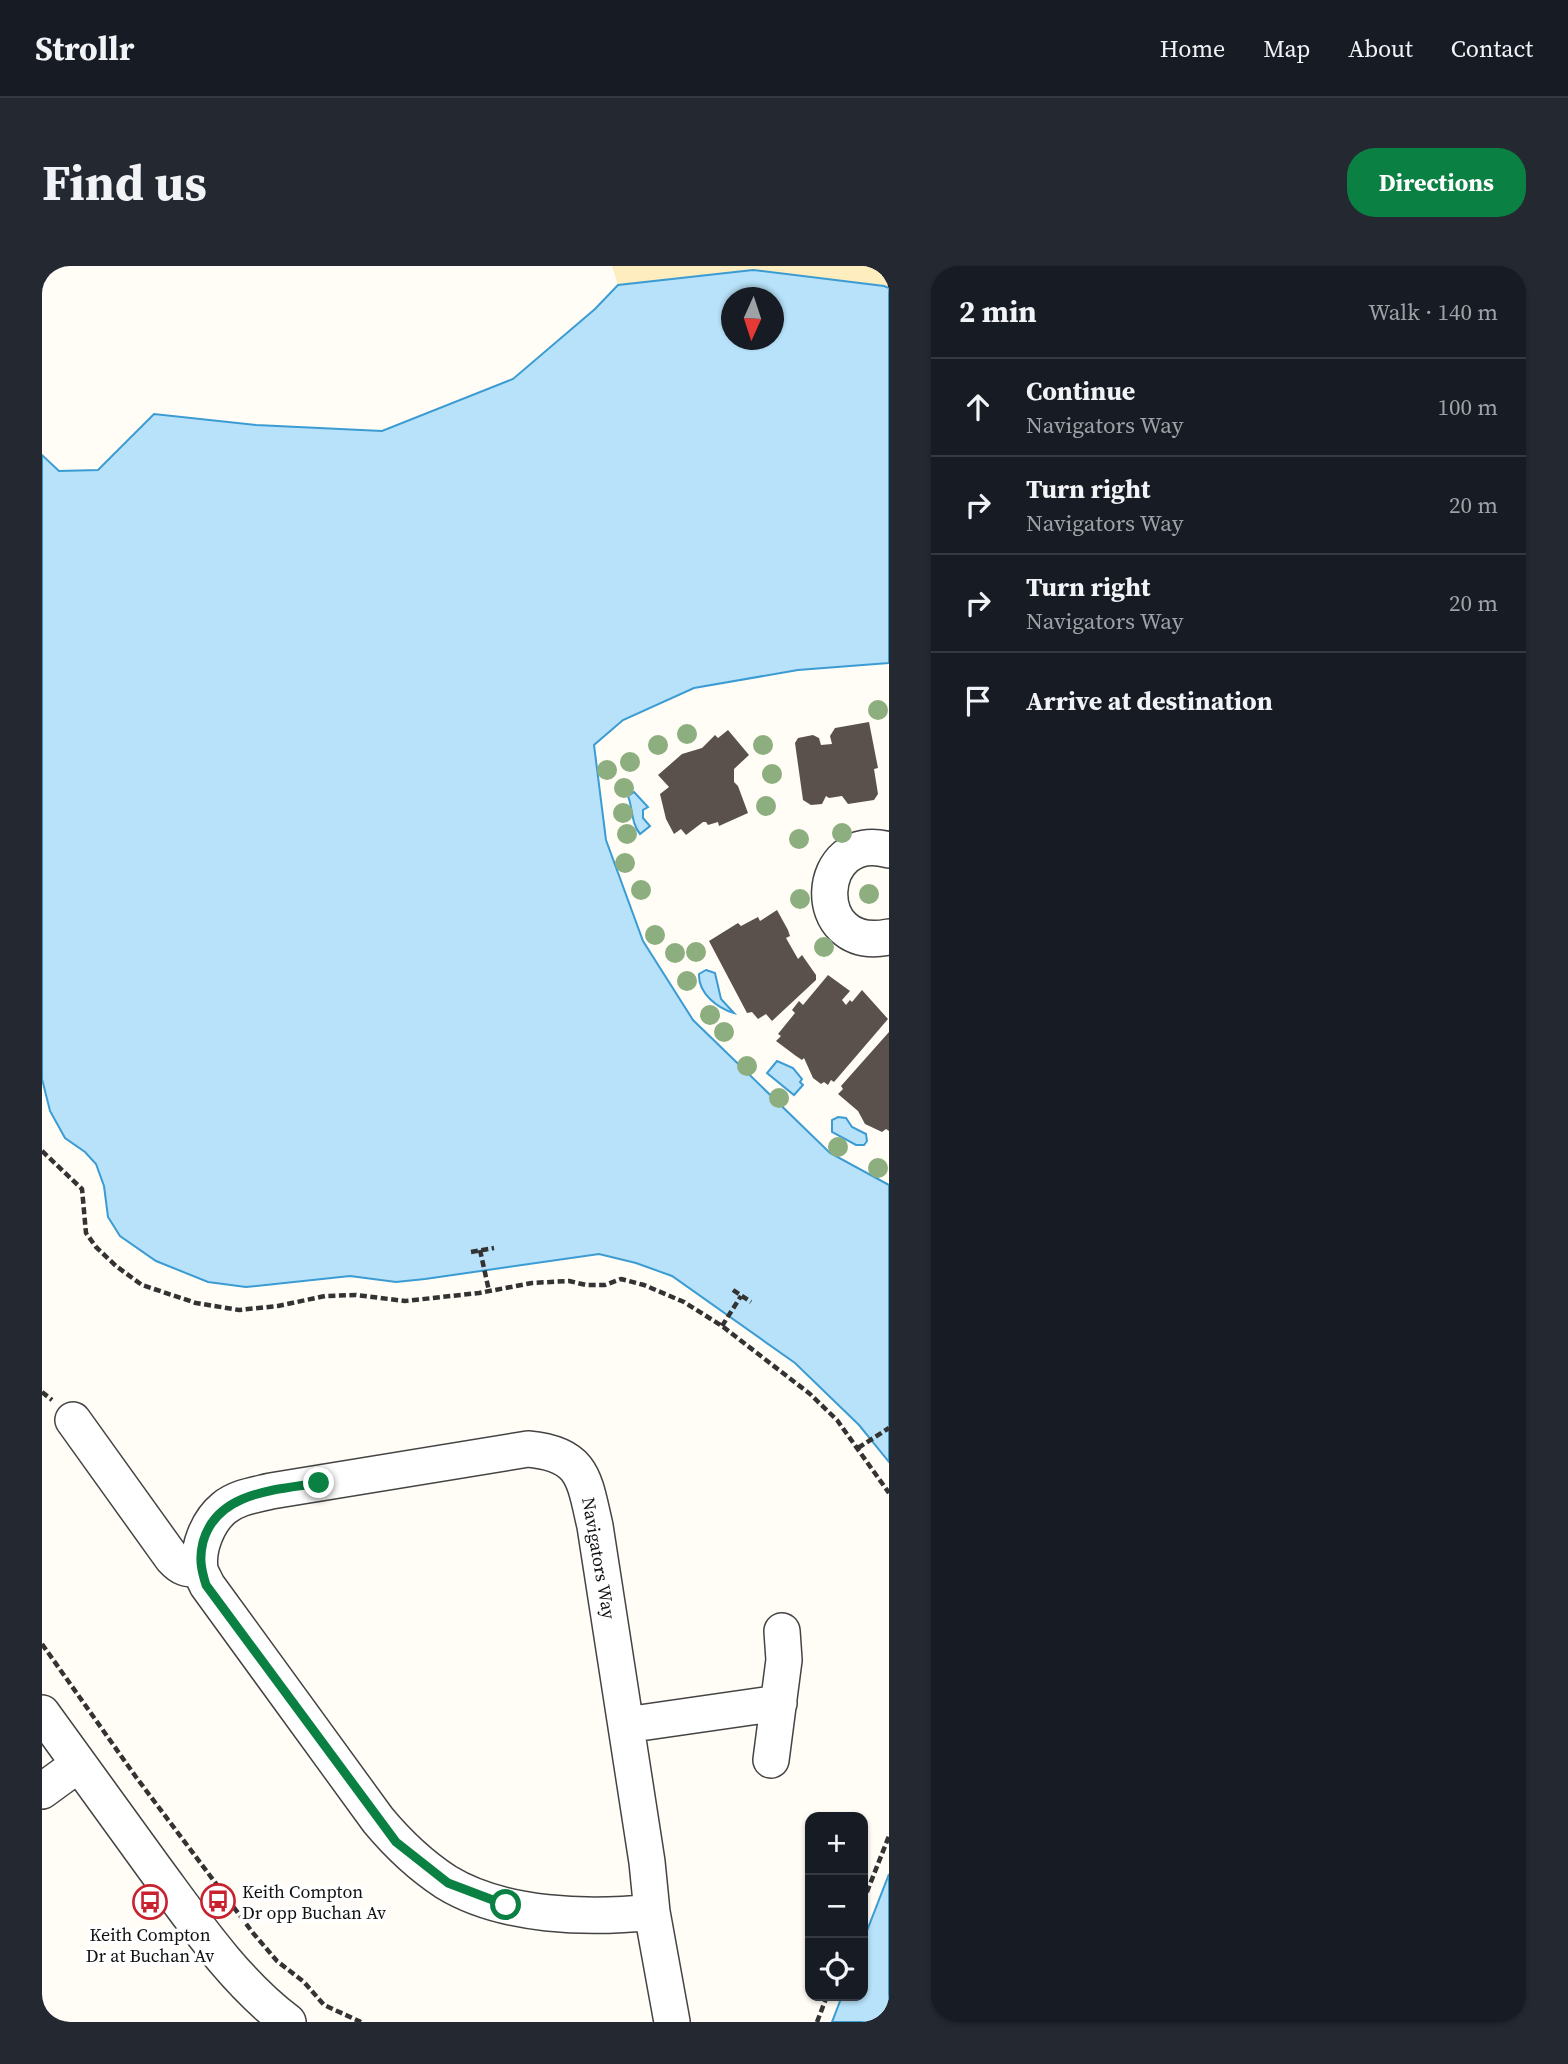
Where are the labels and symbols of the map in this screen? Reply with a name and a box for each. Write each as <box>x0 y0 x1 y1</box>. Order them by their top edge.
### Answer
north arrow <box>721 287 784 350</box>
route end <box>303 1467 334 1498</box>
street label: Navigators Way <box>576 1495 622 1622</box>
place label: Keith Compton Dr opp Buchan Av <box>242 1879 386 1925</box>
bus stop icon: Keith Compton Dr opp Buchan Av <box>199 1882 237 1920</box>
bus stop icon: Keith Compton Dr at Buchan Av <box>131 1883 169 1921</box>
route start <box>490 1889 521 1920</box>
place label: Keith Compton Dr at Buchan Av <box>86 1922 214 1968</box>

